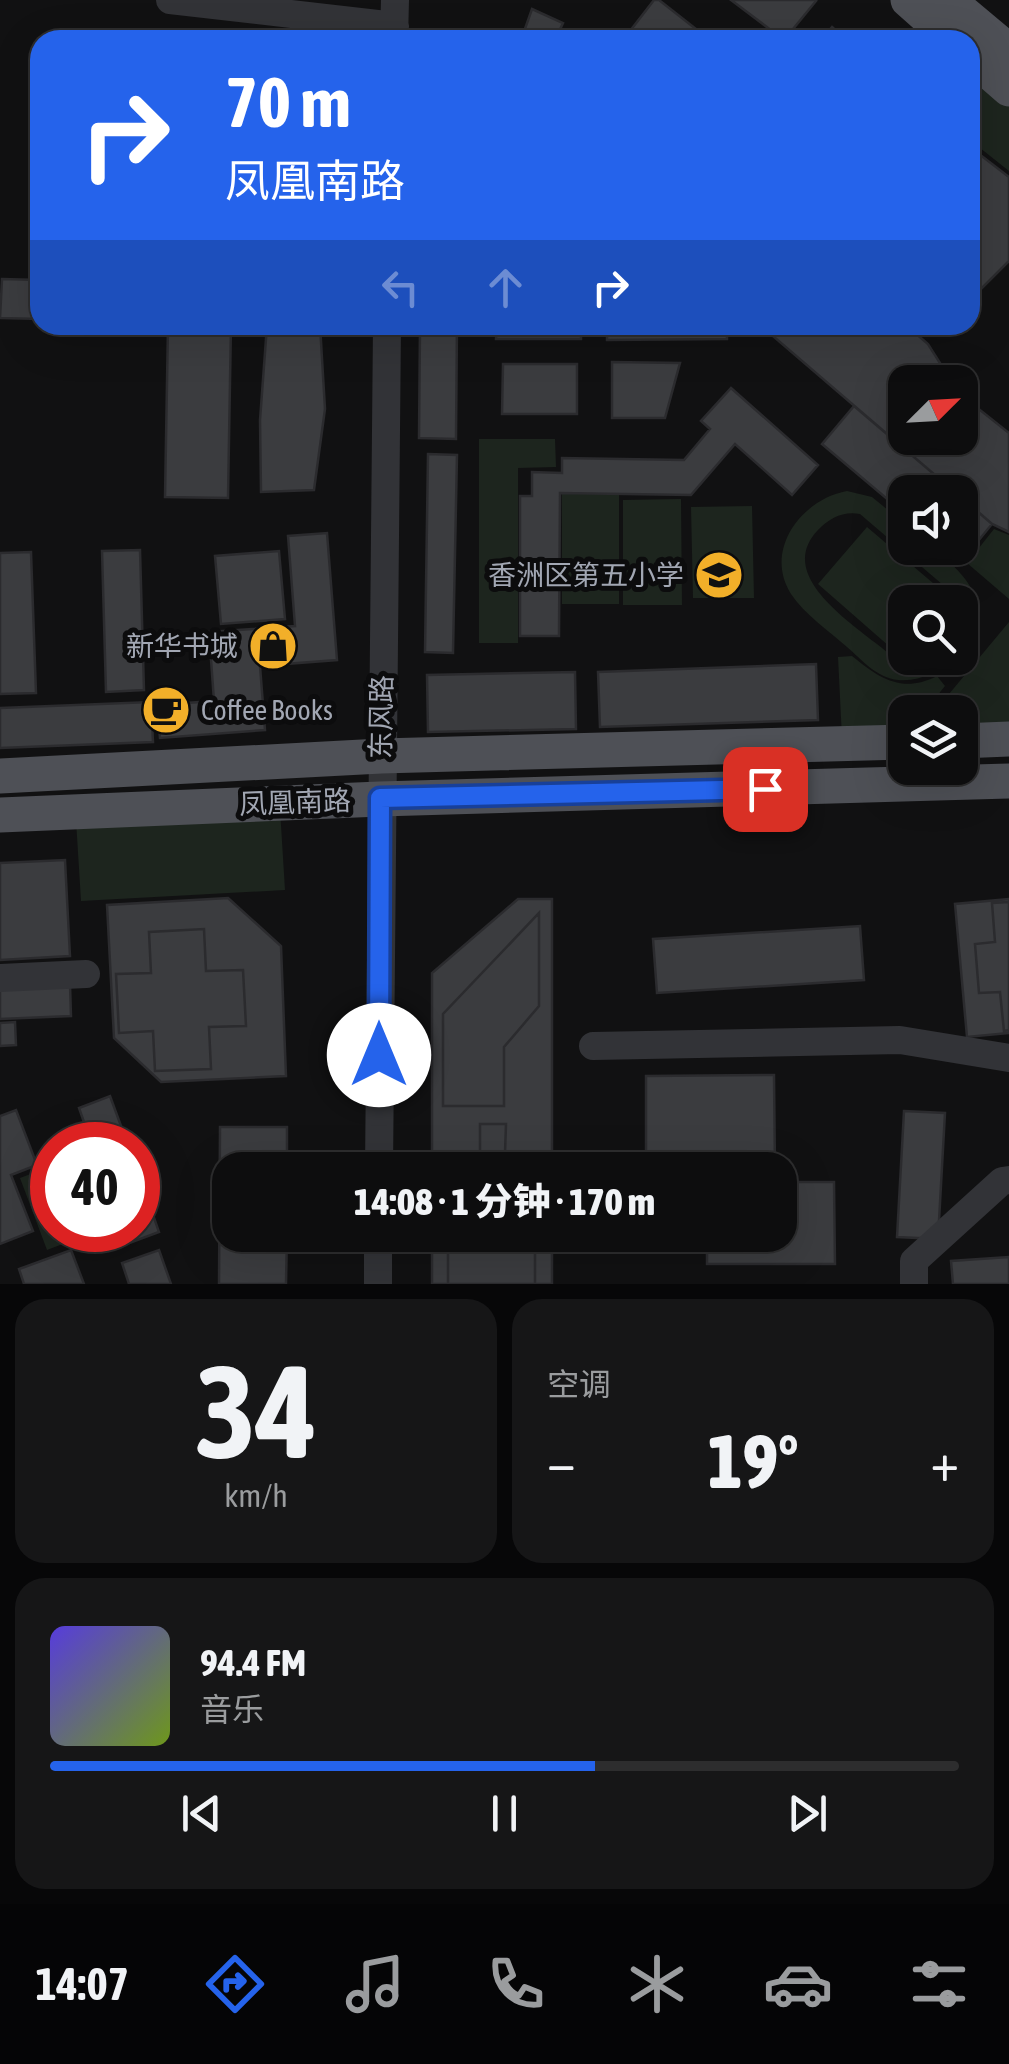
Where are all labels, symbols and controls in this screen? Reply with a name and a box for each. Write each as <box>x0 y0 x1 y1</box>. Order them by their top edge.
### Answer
text: 70 m <box>225 62 351 142</box>
icon: right <box>60 70 190 200</box>
text: 凤凰南路 <box>225 155 405 207</box>
icon: left <box>373 260 428 315</box>
icon: ahead <box>478 260 533 315</box>
icon: right <box>583 260 638 315</box>
north arrow <box>888 365 978 455</box>
map controls <box>888 365 978 785</box>
button: sound <box>888 475 978 565</box>
school or university icon: 香洲区第五小学 <box>693 549 745 601</box>
place label: 香洲区第五小学 <box>488 559 684 591</box>
button: search <box>888 585 978 675</box>
shop icon: 新华书城 <box>247 620 299 672</box>
place label: 新华书城 <box>126 630 238 662</box>
street label: 东风路 <box>364 675 398 759</box>
cafe icon: Coffee Books <box>140 684 192 736</box>
place label: Coffee Books <box>201 694 333 726</box>
button: layers <box>888 695 978 785</box>
pin <box>723 747 808 832</box>
icon: arrive <box>738 762 793 817</box>
street label: 凤凰南路 <box>238 784 352 820</box>
position arrow <box>327 1003 431 1107</box>
speed limit sign: 40 <box>30 1122 160 1252</box>
text: 14:08 · 1 分钟 · 170 m <box>354 1180 655 1223</box>
text: 34 <box>195 1337 317 1486</box>
text: 空调 <box>547 1366 611 1403</box>
text: 19° <box>707 1418 799 1504</box>
text: − <box>547 1430 576 1493</box>
text: + <box>930 1430 959 1493</box>
text: km/h <box>224 1477 288 1514</box>
text: 94.4 FM <box>200 1641 306 1684</box>
text: 音乐 <box>200 1691 264 1728</box>
icon: previous <box>174 1786 229 1841</box>
icon: pause <box>477 1786 532 1841</box>
icon: next <box>780 1786 835 1841</box>
icon: directions <box>200 1949 270 2019</box>
icon: music <box>340 1949 410 2019</box>
icon: phone <box>481 1949 551 2019</box>
icon: climate <box>622 1949 692 2019</box>
icon: car <box>763 1949 833 2019</box>
icon: filters <box>904 1949 974 2019</box>
text: 14:07 <box>35 1958 129 2010</box>

